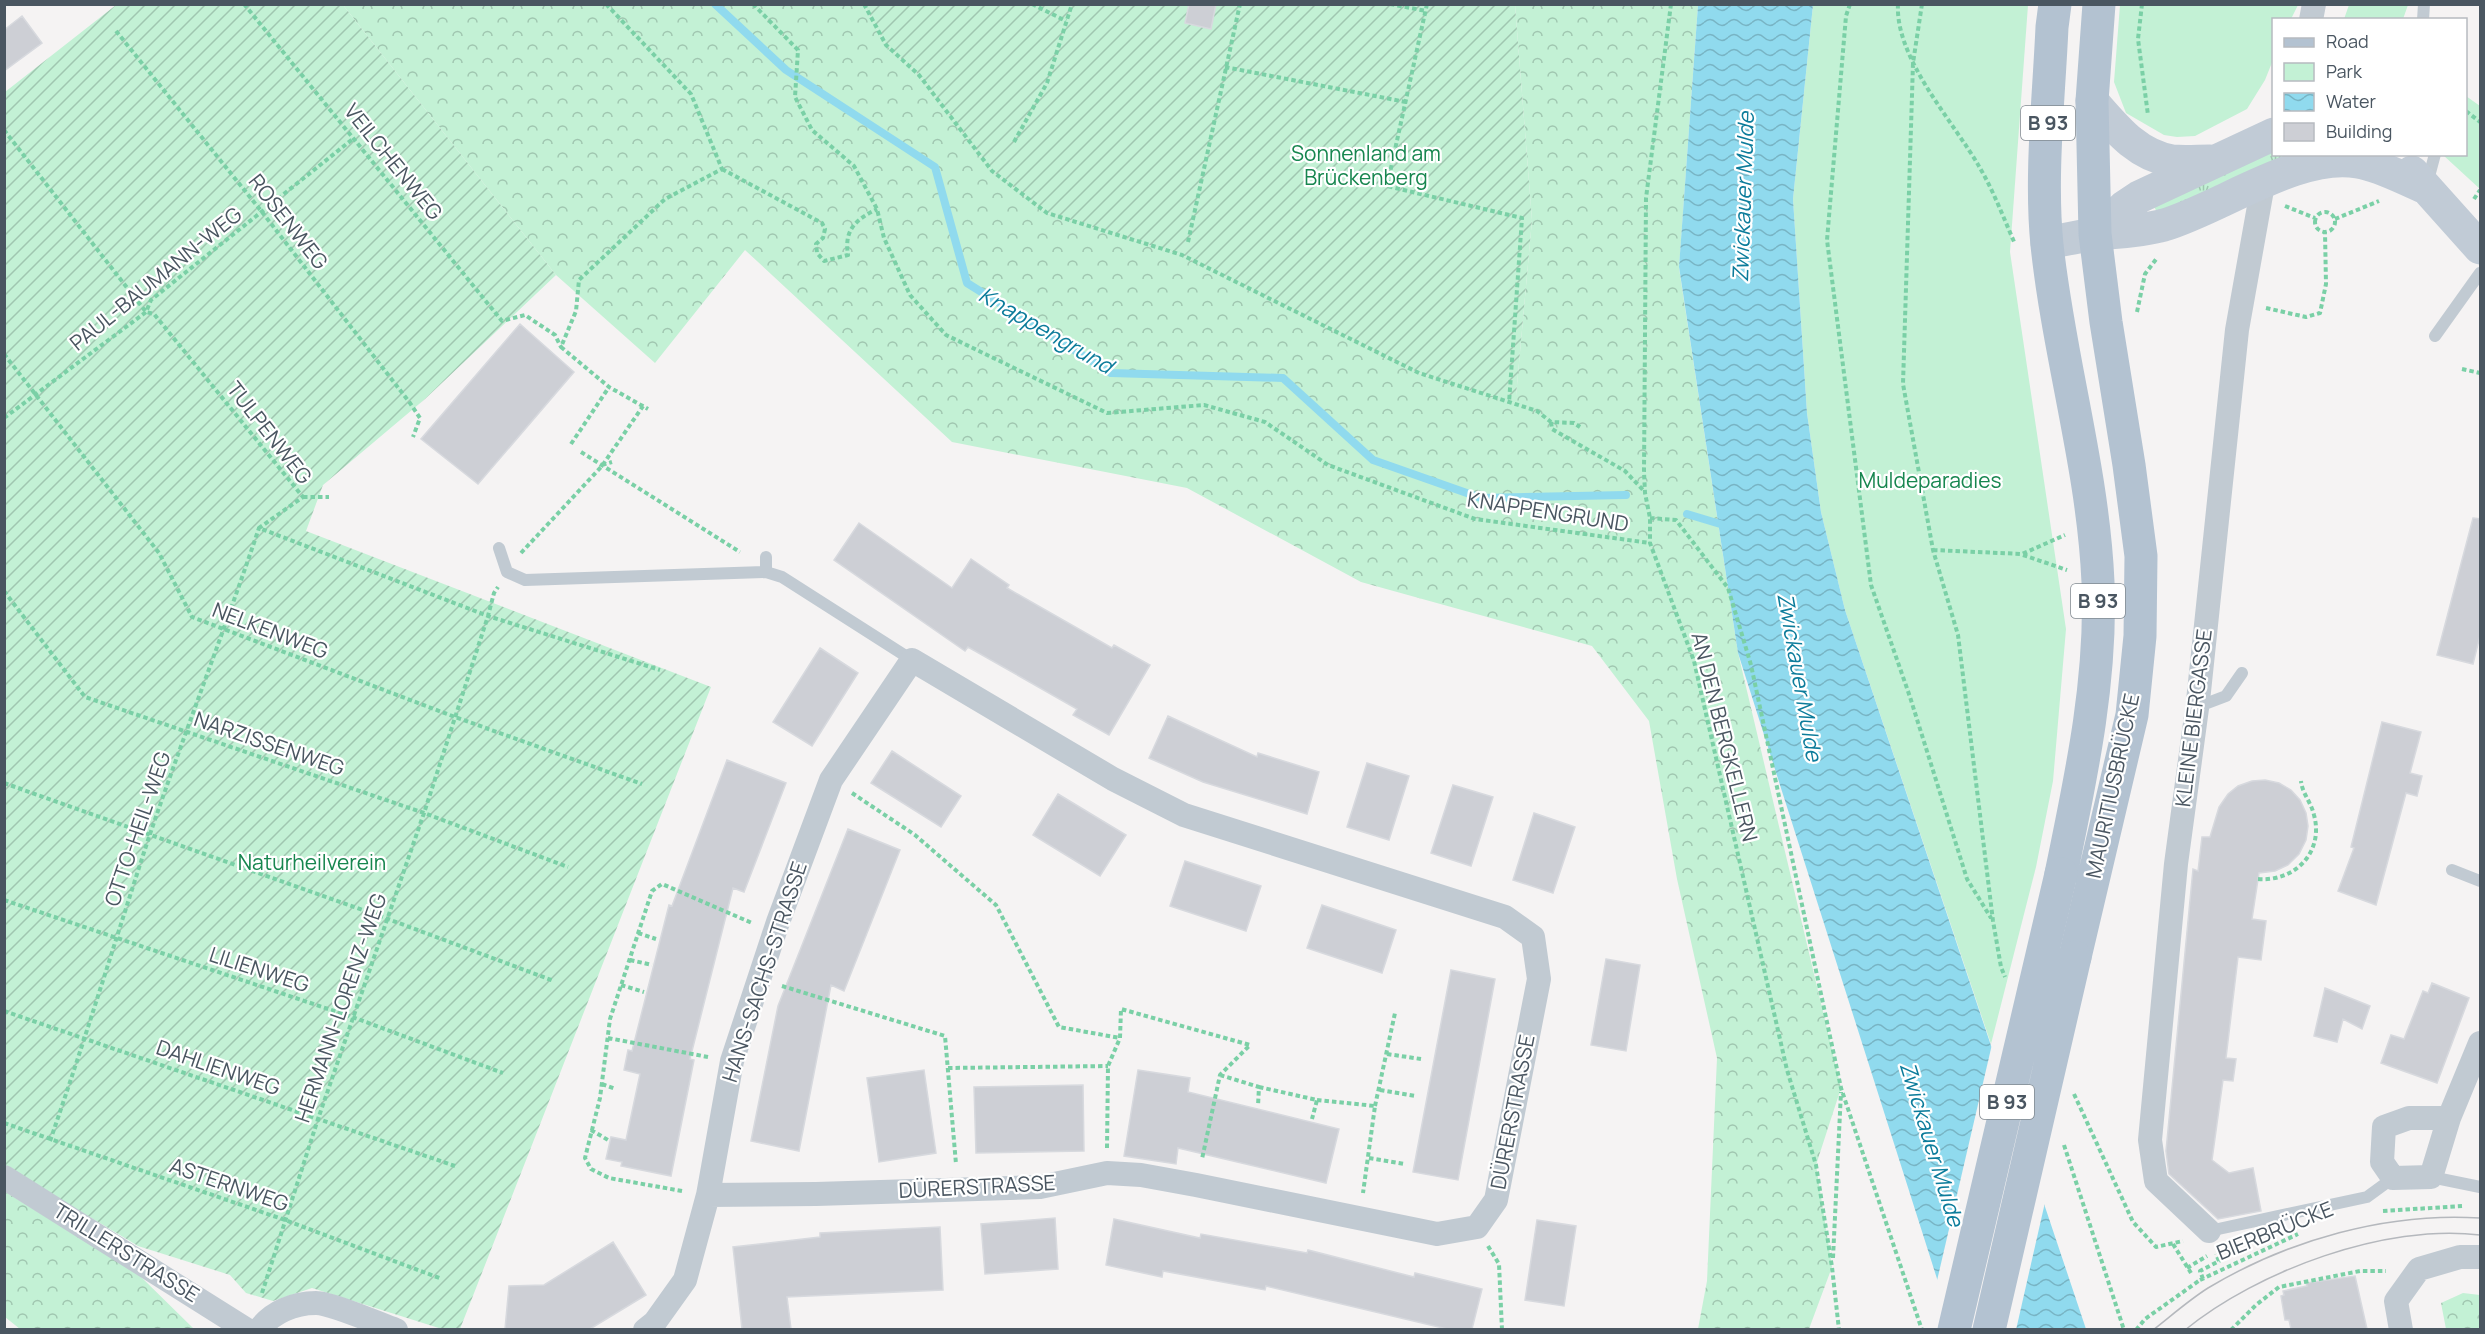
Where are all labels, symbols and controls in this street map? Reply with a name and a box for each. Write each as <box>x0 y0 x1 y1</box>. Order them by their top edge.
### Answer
legend <box>2272 18 2467 156</box>
text: Road <box>2326 29 2369 53</box>
text: Park <box>2326 59 2363 83</box>
text: Water <box>2326 89 2376 113</box>
street label: VEILCHENWEG <box>338 97 449 225</box>
road number: B 93 <box>2021 106 2075 140</box>
water label: Zwickauer Mulde <box>1725 110 1761 283</box>
text: Building <box>2326 119 2392 143</box>
park label: Sonnenland am Brückenberg <box>1291 139 1441 191</box>
street label: ROSENWEG <box>243 168 335 275</box>
street label: PAUL-BAUMANN-WEG <box>64 200 247 356</box>
water label: Knappengrund <box>974 279 1121 382</box>
street label: TULPENWEG <box>221 375 319 490</box>
park label: Muldeparadies <box>1859 466 2002 494</box>
street label: KNAPPENGRUND <box>1465 484 1631 538</box>
road number: B 93 <box>2071 584 2125 618</box>
water label: Zwickauer Mulde <box>1770 591 1830 765</box>
street label: NELKENWEG <box>209 595 332 665</box>
street label: KLEINE BIERGASSE <box>2168 627 2218 808</box>
street label: AN DEN BERGKELLERN <box>1685 629 1765 844</box>
street label: MAURITIUSBRÜCKE <box>2079 691 2145 881</box>
street label: NARZISSENWEG <box>191 704 348 782</box>
street label: OTTO-HEIL-WEG <box>97 748 177 910</box>
park label: Naturheilverein <box>238 848 386 876</box>
street label: HANS-SACHS-STRASSE <box>715 858 813 1086</box>
street label: HERMANN-LORENZ-WEG <box>288 889 393 1126</box>
street label: LILIENWEG <box>206 940 313 998</box>
street label: DÜRERSTRASSE <box>1483 1032 1541 1192</box>
street label: DAHLIENWEG <box>153 1033 284 1101</box>
water label: Zwickauer Mulde <box>1893 1058 1972 1231</box>
road number: B 93 <box>1980 1085 2034 1119</box>
street label: ASTERNWEG <box>166 1151 293 1217</box>
street label: DÜRERSTRASSE <box>898 1168 1056 1204</box>
street label: BIERBRÜCKE <box>2212 1194 2337 1266</box>
street label: TRILLERSTRASSE <box>48 1196 205 1308</box>

